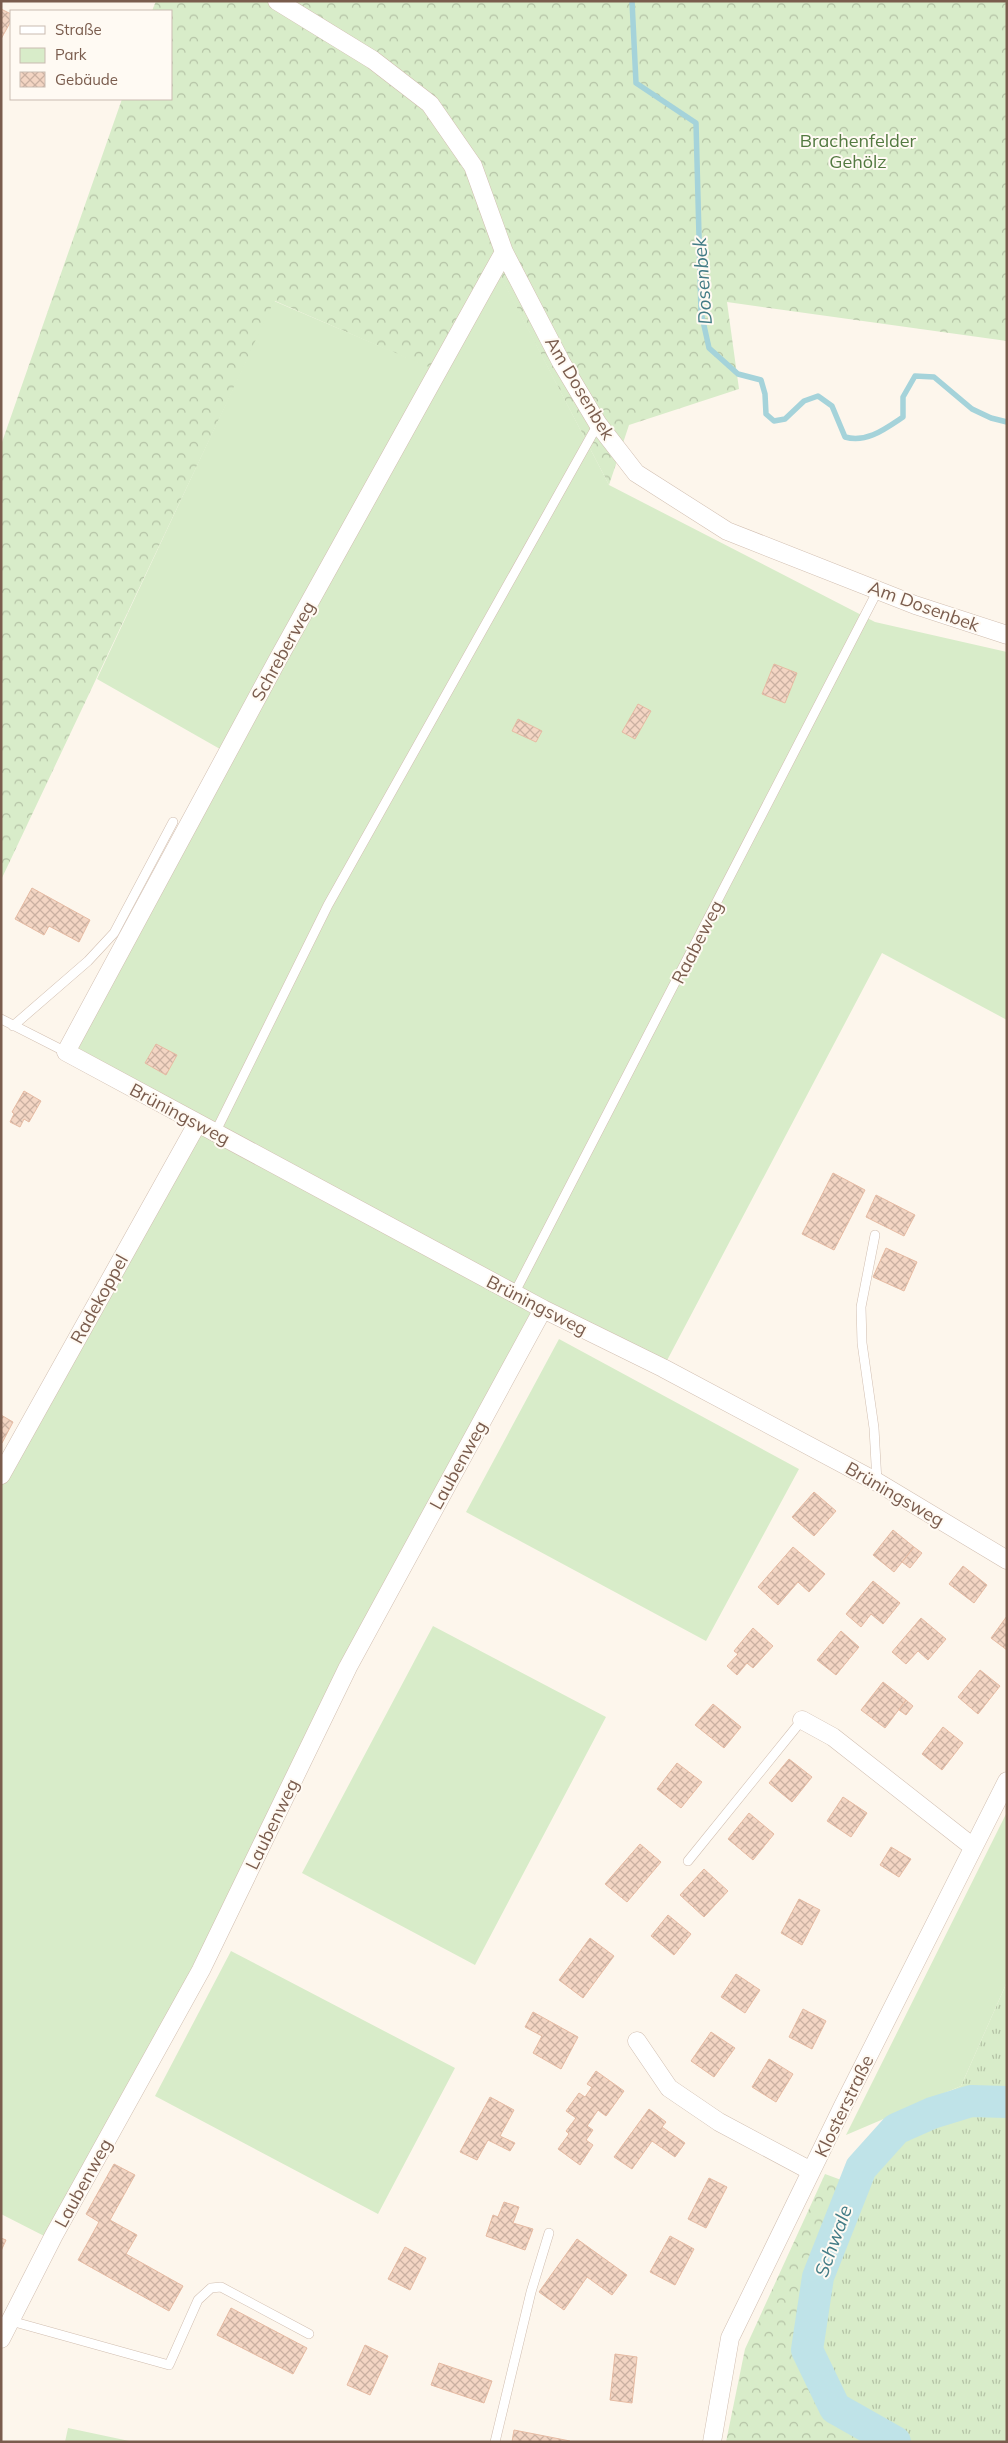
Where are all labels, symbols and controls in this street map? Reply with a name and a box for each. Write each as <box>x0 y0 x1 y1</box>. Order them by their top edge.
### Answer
legend <box>10 10 172 100</box>
text: Straße <box>55 20 102 39</box>
text: Park <box>55 45 87 64</box>
text: Gebäude <box>55 70 118 89</box>
park label: Brachenfelder Gehölz <box>800 129 917 173</box>
water label: Dosenbek <box>687 235 717 325</box>
street label: Am Dosenbek <box>540 332 620 445</box>
street label: Am Dosenbek <box>865 575 983 637</box>
street label: Schreberweg <box>246 597 320 705</box>
street label: Raabeweg <box>666 896 728 988</box>
street label: Brüningsweg <box>126 1078 234 1150</box>
street label: Radekoppel <box>65 1250 133 1348</box>
street label: Brüningsweg <box>483 1270 591 1340</box>
street label: Laubenweg <box>424 1416 492 1514</box>
street label: Brüningsweg <box>841 1456 949 1532</box>
street label: Laubenweg <box>240 1775 304 1873</box>
street label: Klosterstraße <box>809 2051 879 2161</box>
street label: Laubenweg <box>49 2134 117 2232</box>
water label: Schwale <box>809 2202 857 2280</box>

